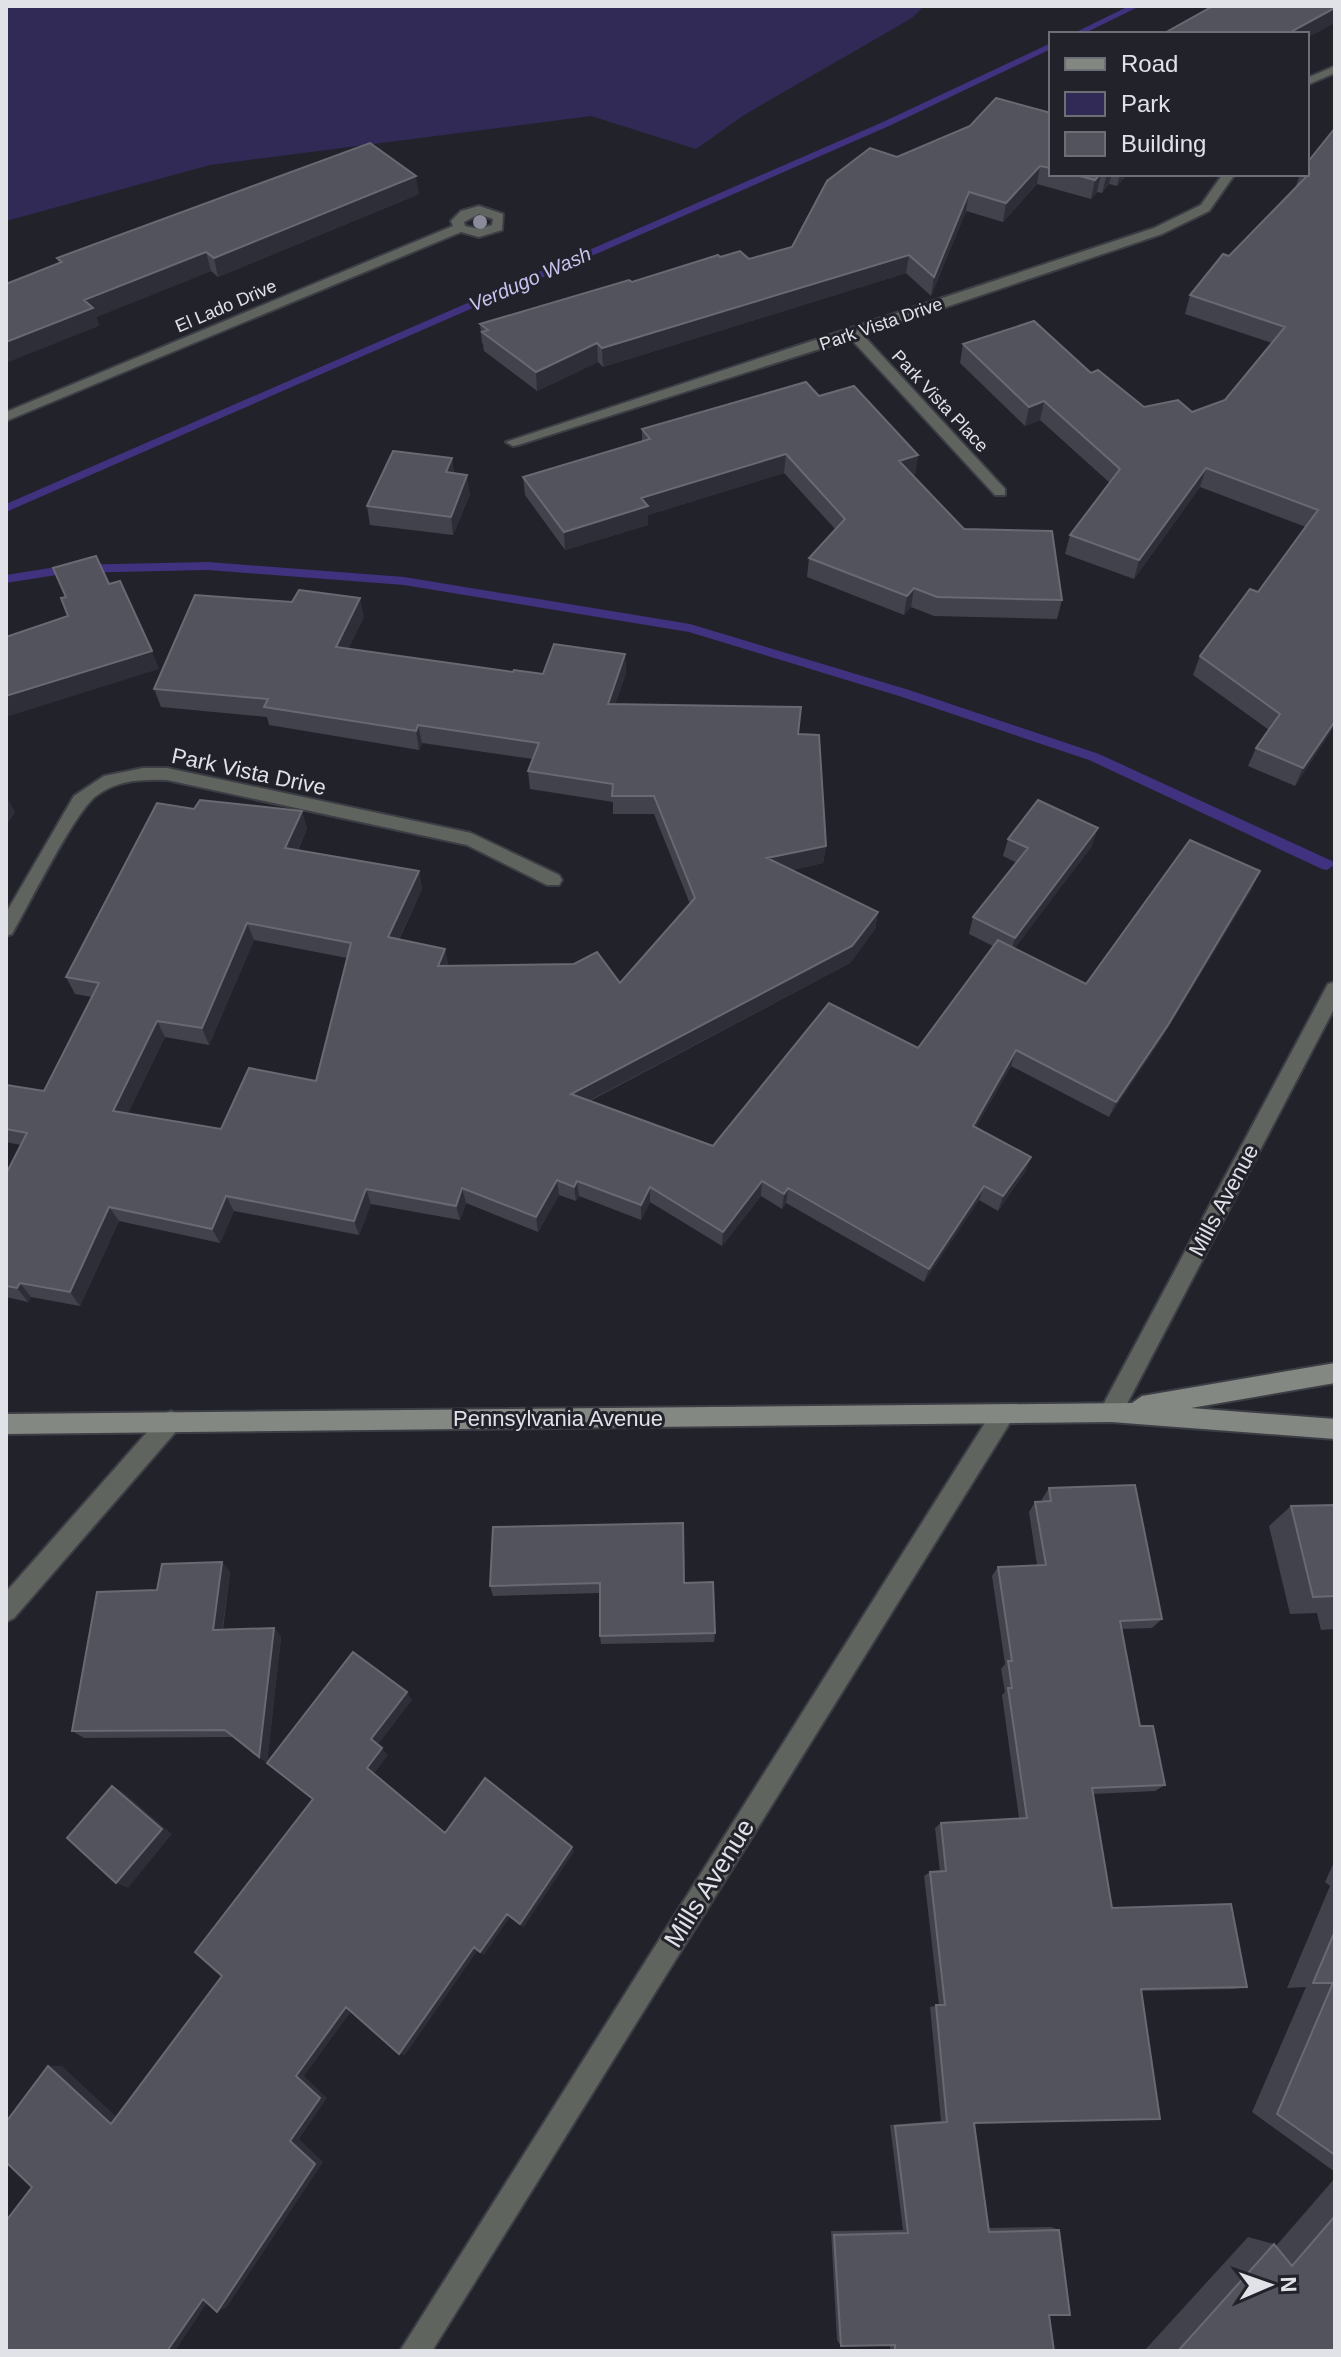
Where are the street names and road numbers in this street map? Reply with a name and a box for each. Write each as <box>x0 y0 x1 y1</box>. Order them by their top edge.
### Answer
street label: El Lado Drive <box>172 276 280 336</box>
street label: Park Vista Drive <box>817 294 945 354</box>
street label: Park Vista Place <box>888 346 992 456</box>
street label: Park Vista Drive <box>169 743 328 800</box>
street label: Mills Avenue <box>1184 1140 1263 1260</box>
street label: Pennsylvania Avenue <box>453 1406 663 1431</box>
street label: Mills Avenue <box>658 1813 760 1953</box>

